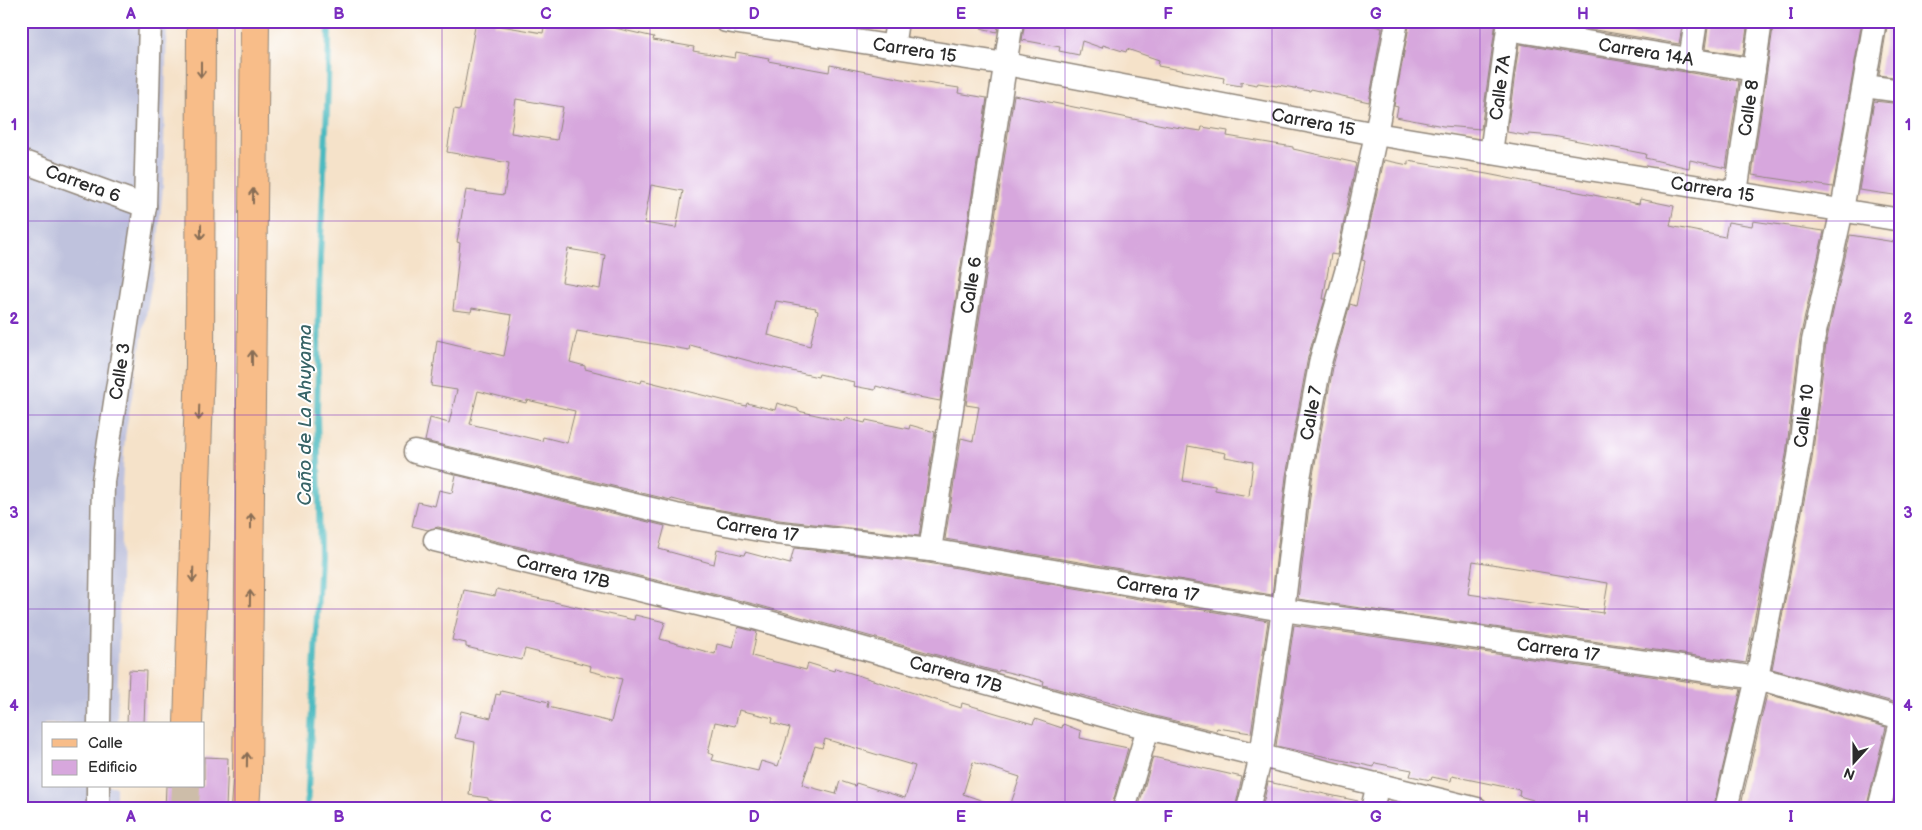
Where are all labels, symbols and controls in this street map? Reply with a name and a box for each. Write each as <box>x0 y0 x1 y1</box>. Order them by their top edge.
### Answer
text: A <box>125 5 136 24</box>
text: B <box>333 5 345 24</box>
text: C <box>540 5 552 24</box>
text: D <box>748 5 760 24</box>
text: E <box>956 5 966 24</box>
text: F <box>1163 5 1173 24</box>
text: G <box>1370 5 1382 24</box>
text: H <box>1577 5 1589 24</box>
text: I <box>1788 5 1794 24</box>
street label: Carrera 15 <box>871 34 958 67</box>
street label: Carrera 14A <box>1597 34 1695 71</box>
street label: Calle 7A <box>1486 54 1515 122</box>
one-way arrow <box>196 62 206 78</box>
street label: Calle 8 <box>1734 78 1763 138</box>
street label: Carrera 15 <box>1270 104 1357 141</box>
text: 1 <box>11 116 17 135</box>
text: 1 <box>1905 116 1911 135</box>
street label: Carrera 6 <box>42 161 123 207</box>
street label: Carrera 15 <box>1669 172 1756 207</box>
one-way arrow <box>249 188 258 204</box>
one-way arrow <box>196 224 206 240</box>
street label: Calle 6 <box>957 255 986 315</box>
text: 2 <box>9 310 19 329</box>
text: 2 <box>1903 310 1913 329</box>
water label: Caño de La Ahuyama <box>294 324 317 506</box>
street label: Calle 3 <box>106 341 135 401</box>
one-way arrow <box>247 350 257 366</box>
street label: Calle 10 <box>1790 383 1819 449</box>
street label: Calle 7 <box>1296 384 1327 442</box>
one-way arrow <box>194 404 203 420</box>
text: 3 <box>9 504 19 523</box>
text: 3 <box>1903 504 1913 523</box>
street label: Carrera 17 <box>714 512 800 546</box>
one-way arrow <box>246 513 256 529</box>
street label: Carrera 17B <box>514 550 612 593</box>
one-way arrow <box>188 566 198 583</box>
street label: Carrera 17 <box>1115 572 1201 607</box>
one-way arrow <box>245 590 255 606</box>
street label: Carrera 17 <box>1515 634 1601 666</box>
street label: Carrera 17B <box>907 652 1005 698</box>
text: 4 <box>9 697 19 716</box>
text: 4 <box>1903 697 1913 716</box>
legend <box>42 722 205 788</box>
text: Calle <box>88 734 123 753</box>
north arrow <box>1830 738 1880 788</box>
one-way arrow <box>242 752 252 768</box>
text: Edificio <box>88 758 137 777</box>
text: N <box>1842 764 1857 783</box>
text: A <box>125 808 136 827</box>
text: B <box>333 808 345 827</box>
text: C <box>540 808 552 827</box>
text: D <box>748 808 760 827</box>
text: E <box>956 808 966 827</box>
text: F <box>1163 808 1173 827</box>
text: G <box>1370 808 1382 827</box>
text: H <box>1577 808 1589 827</box>
text: I <box>1788 808 1794 827</box>

